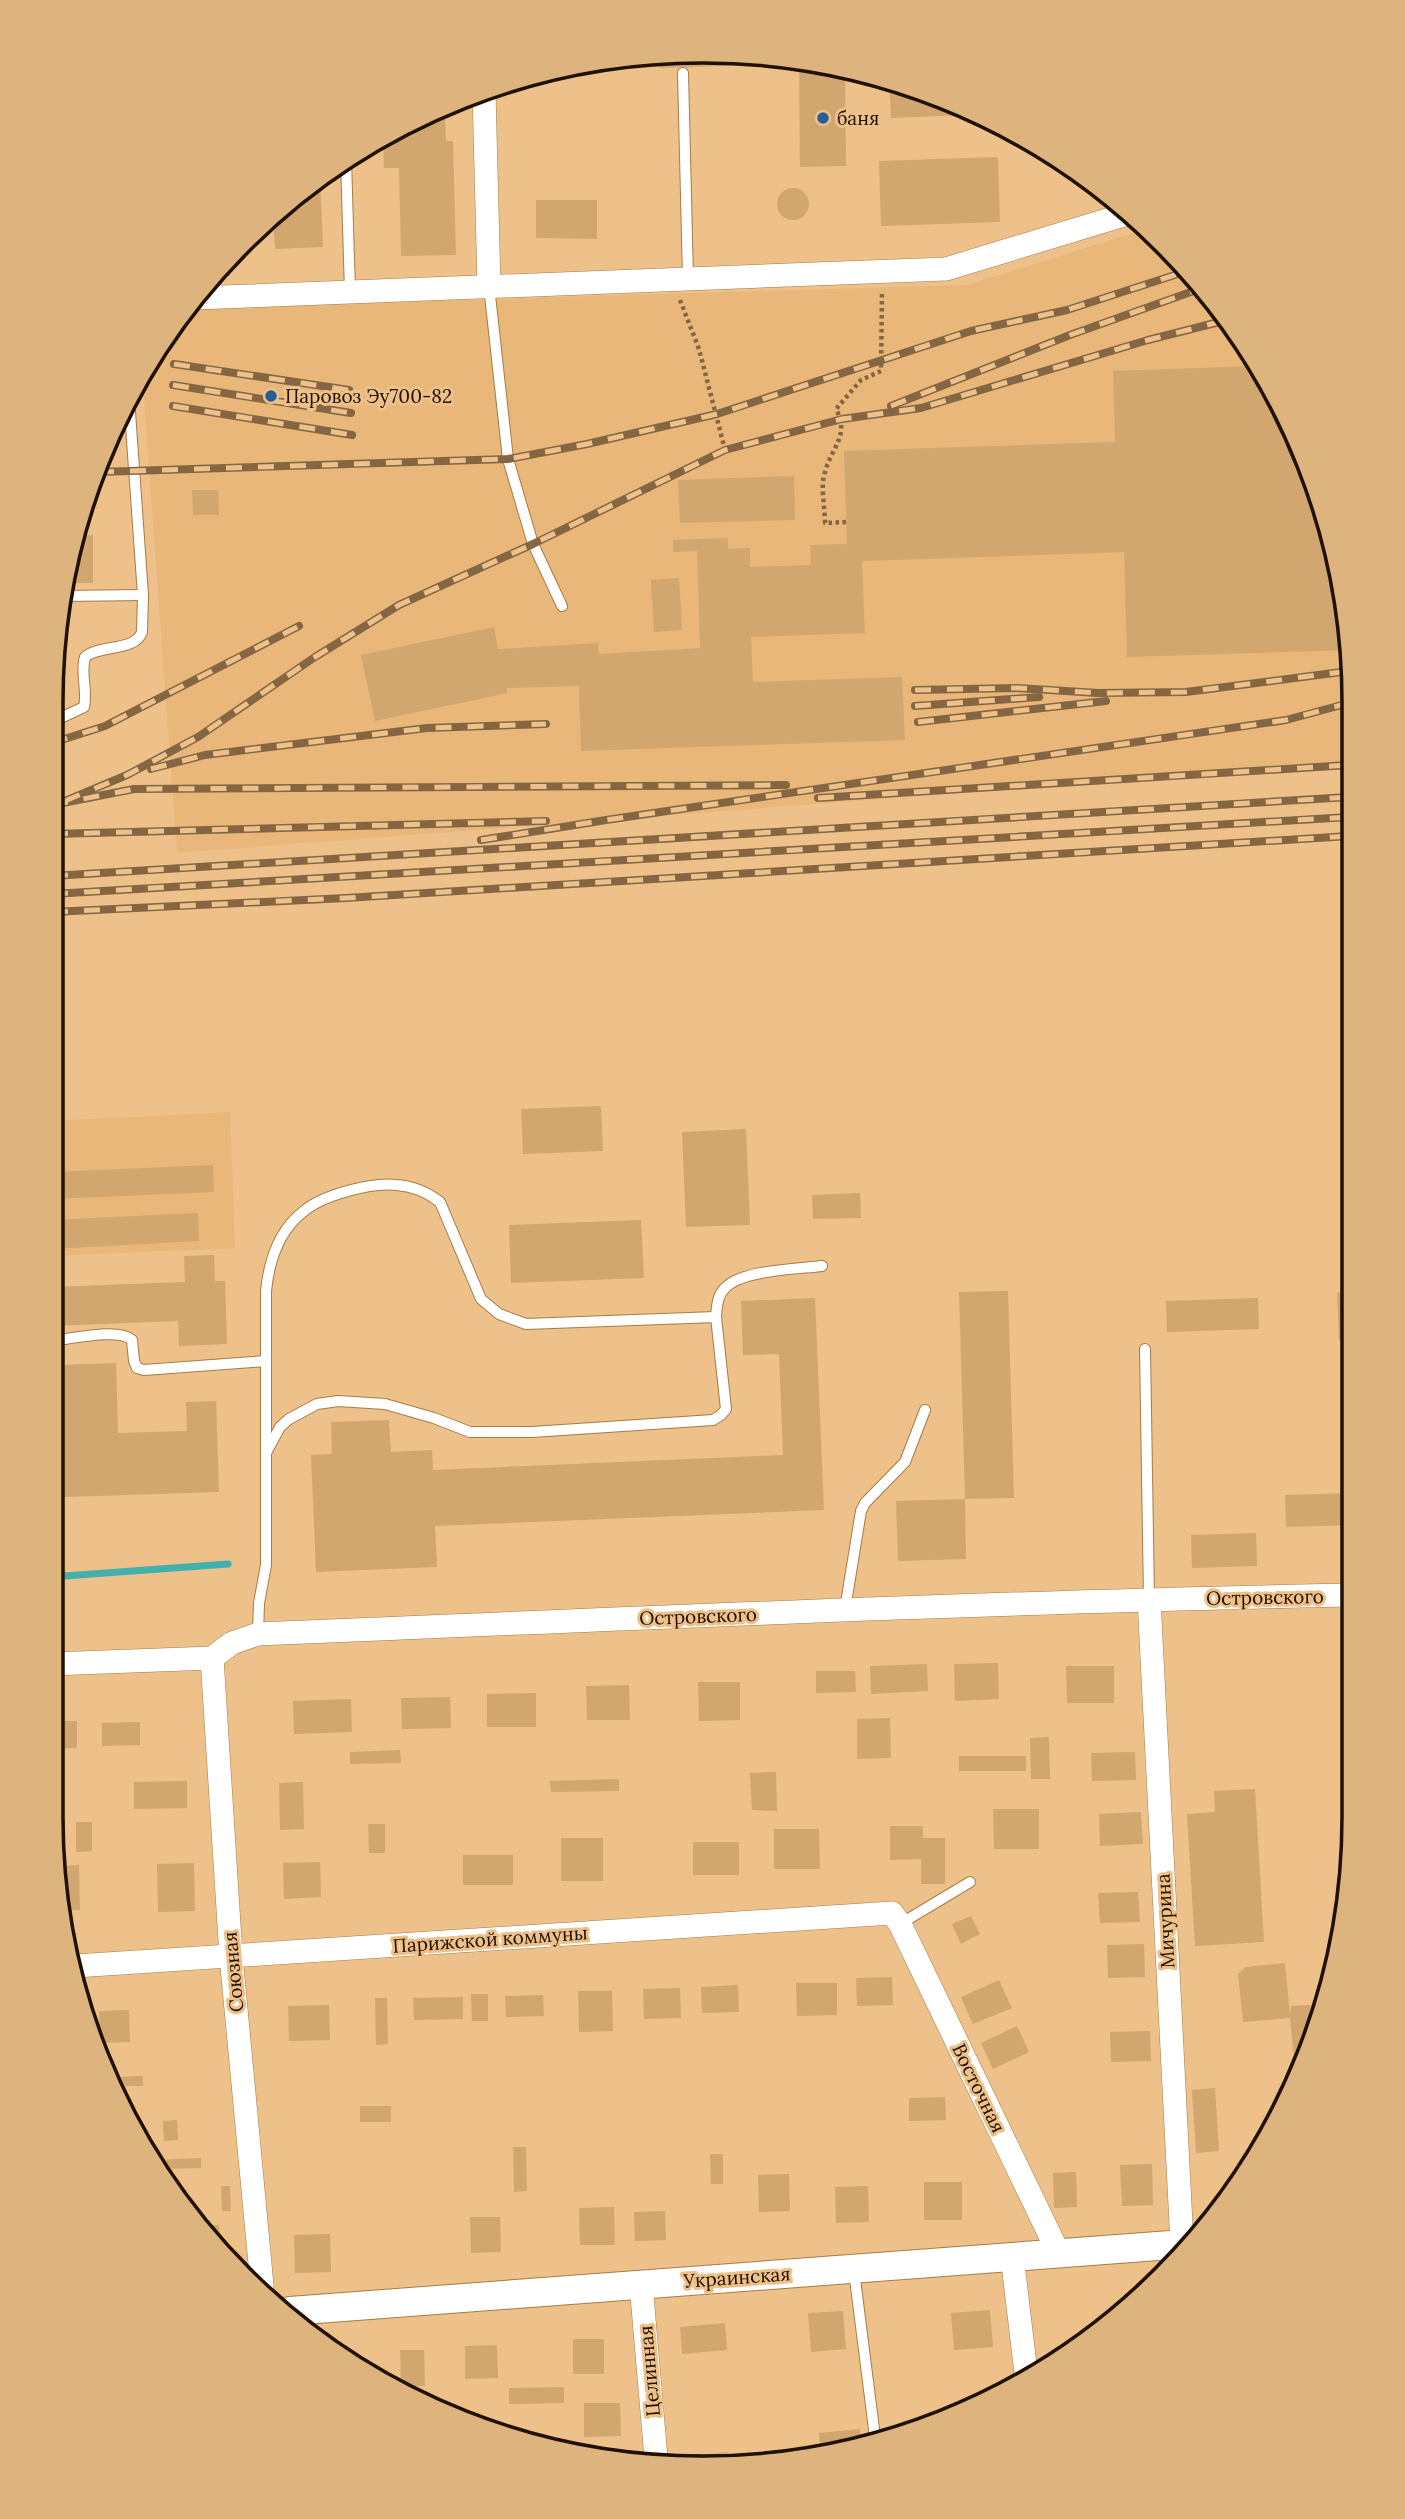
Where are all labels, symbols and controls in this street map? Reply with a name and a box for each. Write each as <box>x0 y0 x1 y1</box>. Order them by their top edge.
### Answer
place label: баня <box>837 106 879 130</box>
marker: баня <box>815 110 831 126</box>
place label: Паровоз Эу700-82 <box>285 384 452 408</box>
marker: Паровоз Эу700-82 <box>263 388 279 404</box>
street label: Островского <box>1206 1584 1324 1610</box>
street label: Островского <box>639 1602 757 1630</box>
street label: Мичурина <box>1151 1873 1179 1969</box>
street label: Парижской коммуны <box>392 1920 588 1958</box>
street label: Союзная <box>218 1931 248 2013</box>
street label: Восточная <box>947 2040 1011 2136</box>
street label: Украинская <box>682 2261 791 2293</box>
street label: Целинная <box>633 2324 665 2418</box>

